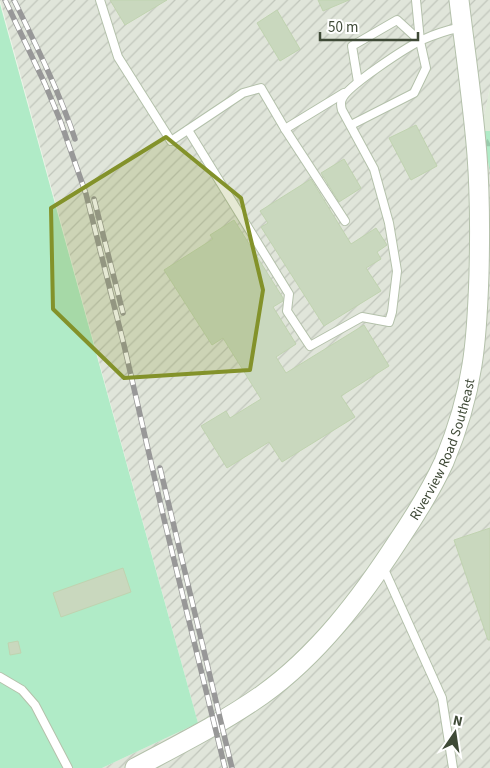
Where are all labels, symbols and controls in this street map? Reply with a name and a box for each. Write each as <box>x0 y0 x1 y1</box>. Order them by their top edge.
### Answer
scale bar <box>320 10 418 42</box>
text: 50 m <box>328 17 358 38</box>
street label: Riverview Road Southeast <box>405 377 480 525</box>
north arrow <box>430 708 480 758</box>
text: N <box>451 711 464 732</box>

